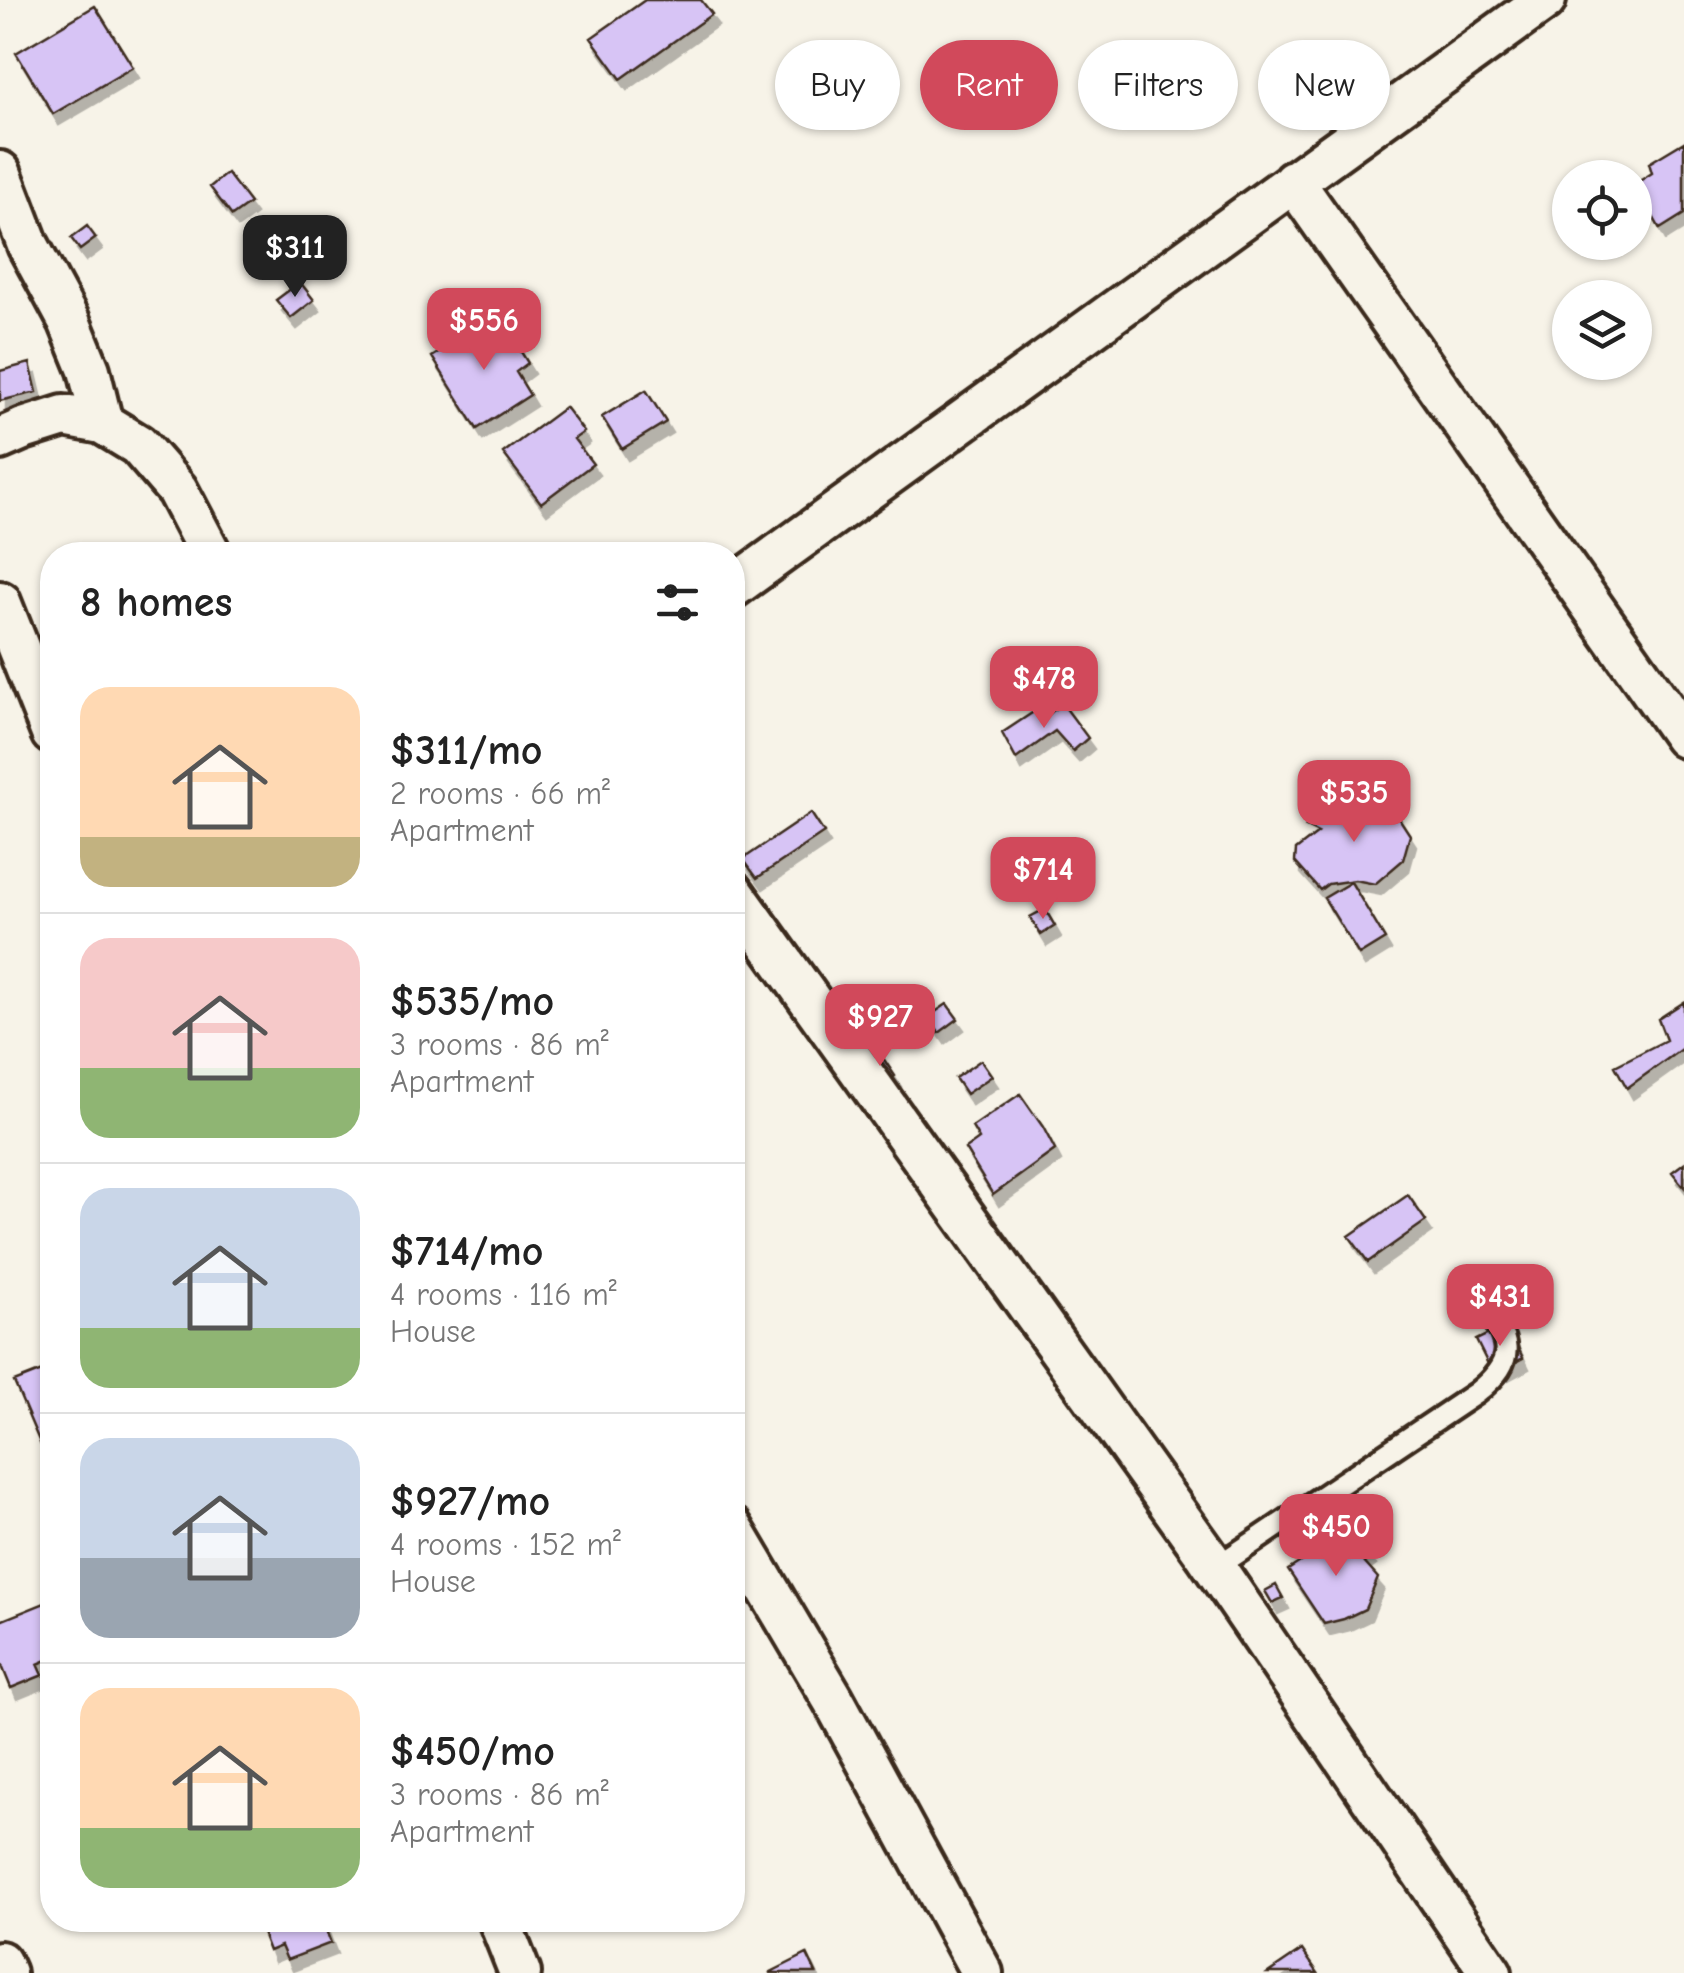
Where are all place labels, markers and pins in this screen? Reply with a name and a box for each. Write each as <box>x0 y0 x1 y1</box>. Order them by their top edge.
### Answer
pin: $311 <box>236 215 354 300</box>
pin: $556 <box>425 288 543 373</box>
pin: $478 <box>985 646 1103 731</box>
pin: $535 <box>1295 760 1413 845</box>
pin: $714 <box>984 837 1102 922</box>
pin: $927 <box>821 984 939 1069</box>
pin: $431 <box>1441 1264 1559 1349</box>
pin: $450 <box>1277 1494 1395 1579</box>

